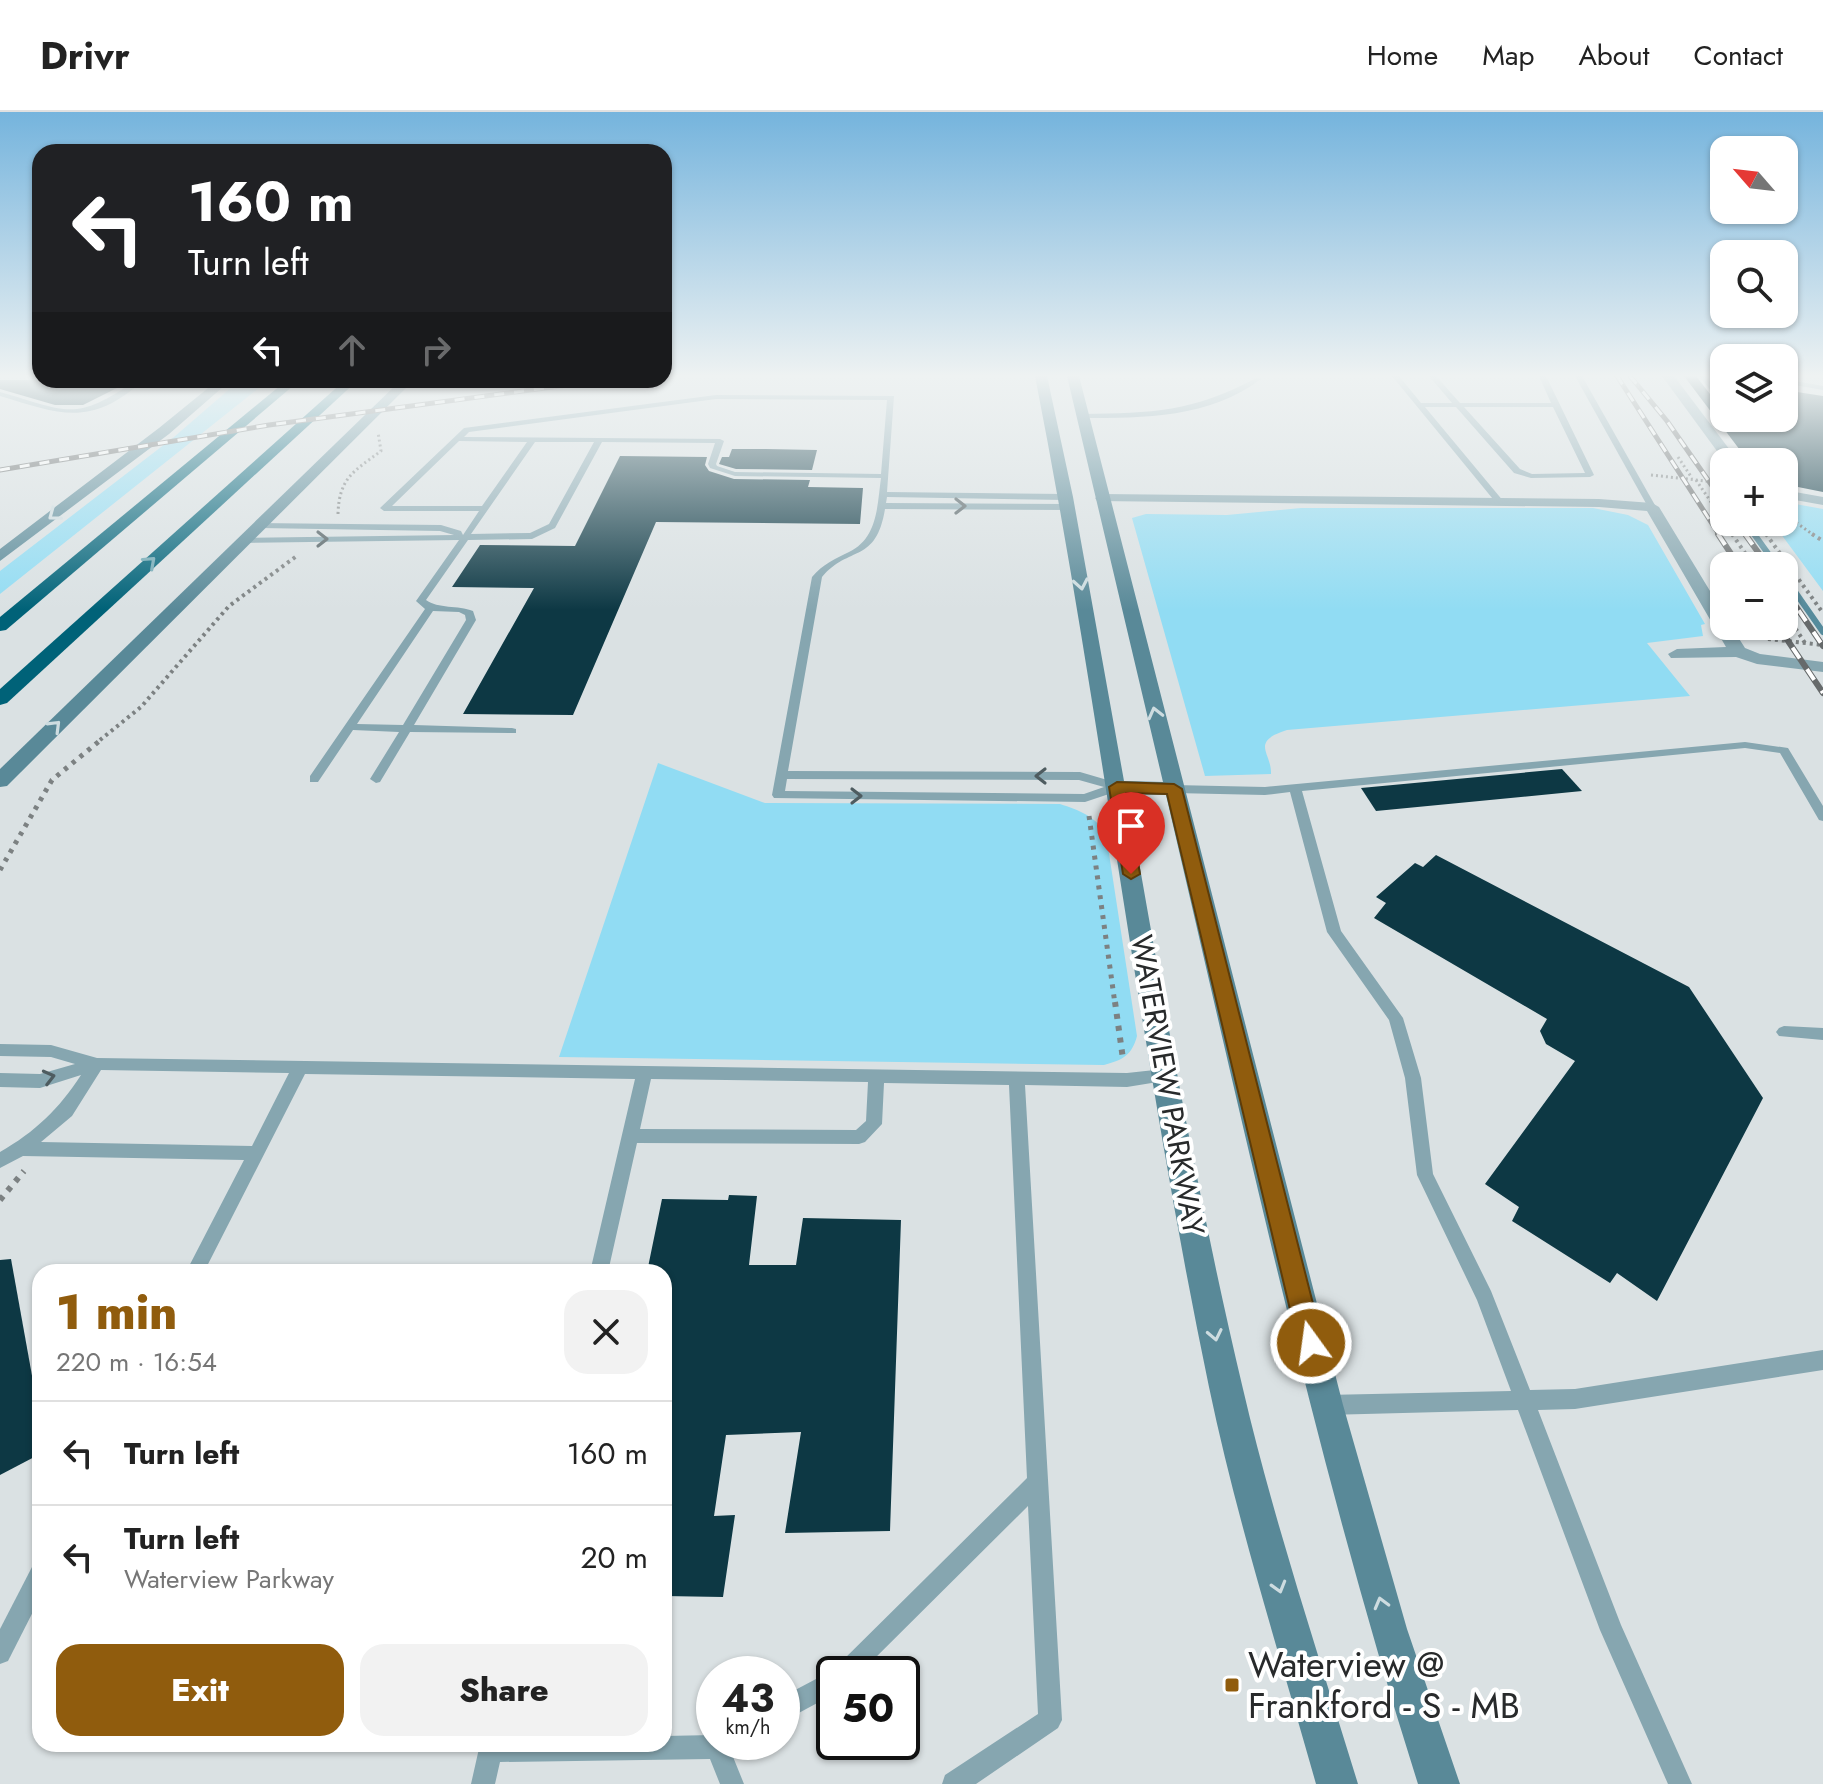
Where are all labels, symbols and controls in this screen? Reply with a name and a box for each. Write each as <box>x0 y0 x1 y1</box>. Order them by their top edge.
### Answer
text: Drivr <box>40 28 130 83</box>
text: Home <box>1367 35 1438 76</box>
text: Map <box>1482 35 1534 76</box>
text: About <box>1578 35 1650 76</box>
text: Contact <box>1694 35 1783 76</box>
north arrow <box>1710 136 1798 224</box>
map controls <box>1710 136 1798 640</box>
text: 160 m <box>188 161 354 242</box>
icon: left <box>56 176 160 280</box>
text: Turn left <box>188 236 309 288</box>
button: search <box>1710 240 1798 328</box>
icon: left <box>246 328 290 372</box>
icon: ahead <box>330 328 374 372</box>
icon: right <box>414 328 458 372</box>
button: layers <box>1710 344 1798 432</box>
button: + <box>1710 448 1798 536</box>
one-way arrow <box>954 497 967 515</box>
one-way arrow <box>48 506 62 520</box>
one-way arrow <box>316 530 329 548</box>
button: − <box>1710 552 1798 640</box>
one-way arrow <box>141 558 156 572</box>
one-way arrow <box>1072 577 1089 591</box>
one-way arrow <box>1147 707 1164 721</box>
one-way arrow <box>46 721 61 735</box>
one-way arrow <box>1034 767 1047 785</box>
one-way arrow <box>850 787 863 805</box>
pin <box>1097 792 1165 874</box>
icon: arrive <box>1109 804 1153 848</box>
street label: WATERVIEW PARKWAY <box>1120 932 1216 1239</box>
one-way arrow <box>42 1070 56 1087</box>
text: 1 min <box>56 1278 177 1347</box>
button: close <box>564 1290 648 1374</box>
position arrow <box>1269 1301 1353 1385</box>
one-way arrow <box>1206 1328 1223 1341</box>
text: 220 m · 16:54 <box>56 1343 217 1381</box>
icon: left <box>56 1431 100 1475</box>
text: Turn left <box>124 1432 239 1475</box>
text: 160 m <box>567 1432 648 1475</box>
text: Turn left <box>124 1517 239 1560</box>
icon: left <box>56 1535 100 1579</box>
text: 20 m <box>581 1536 648 1579</box>
text: Waterview Parkway <box>124 1560 334 1598</box>
one-way arrow <box>1270 1580 1286 1593</box>
one-way arrow <box>1374 1597 1390 1611</box>
place label: Waterview @ Frankford - S - MB <box>1248 1638 1520 1731</box>
button: Exit <box>56 1644 344 1736</box>
button: Share <box>360 1644 648 1736</box>
speed limit sign: 50 <box>816 1656 920 1760</box>
text: 43 <box>722 1669 774 1727</box>
marker: Waterview @ Frankford - S - MB <box>1223 1676 1241 1694</box>
text: km/h <box>725 1713 771 1742</box>

